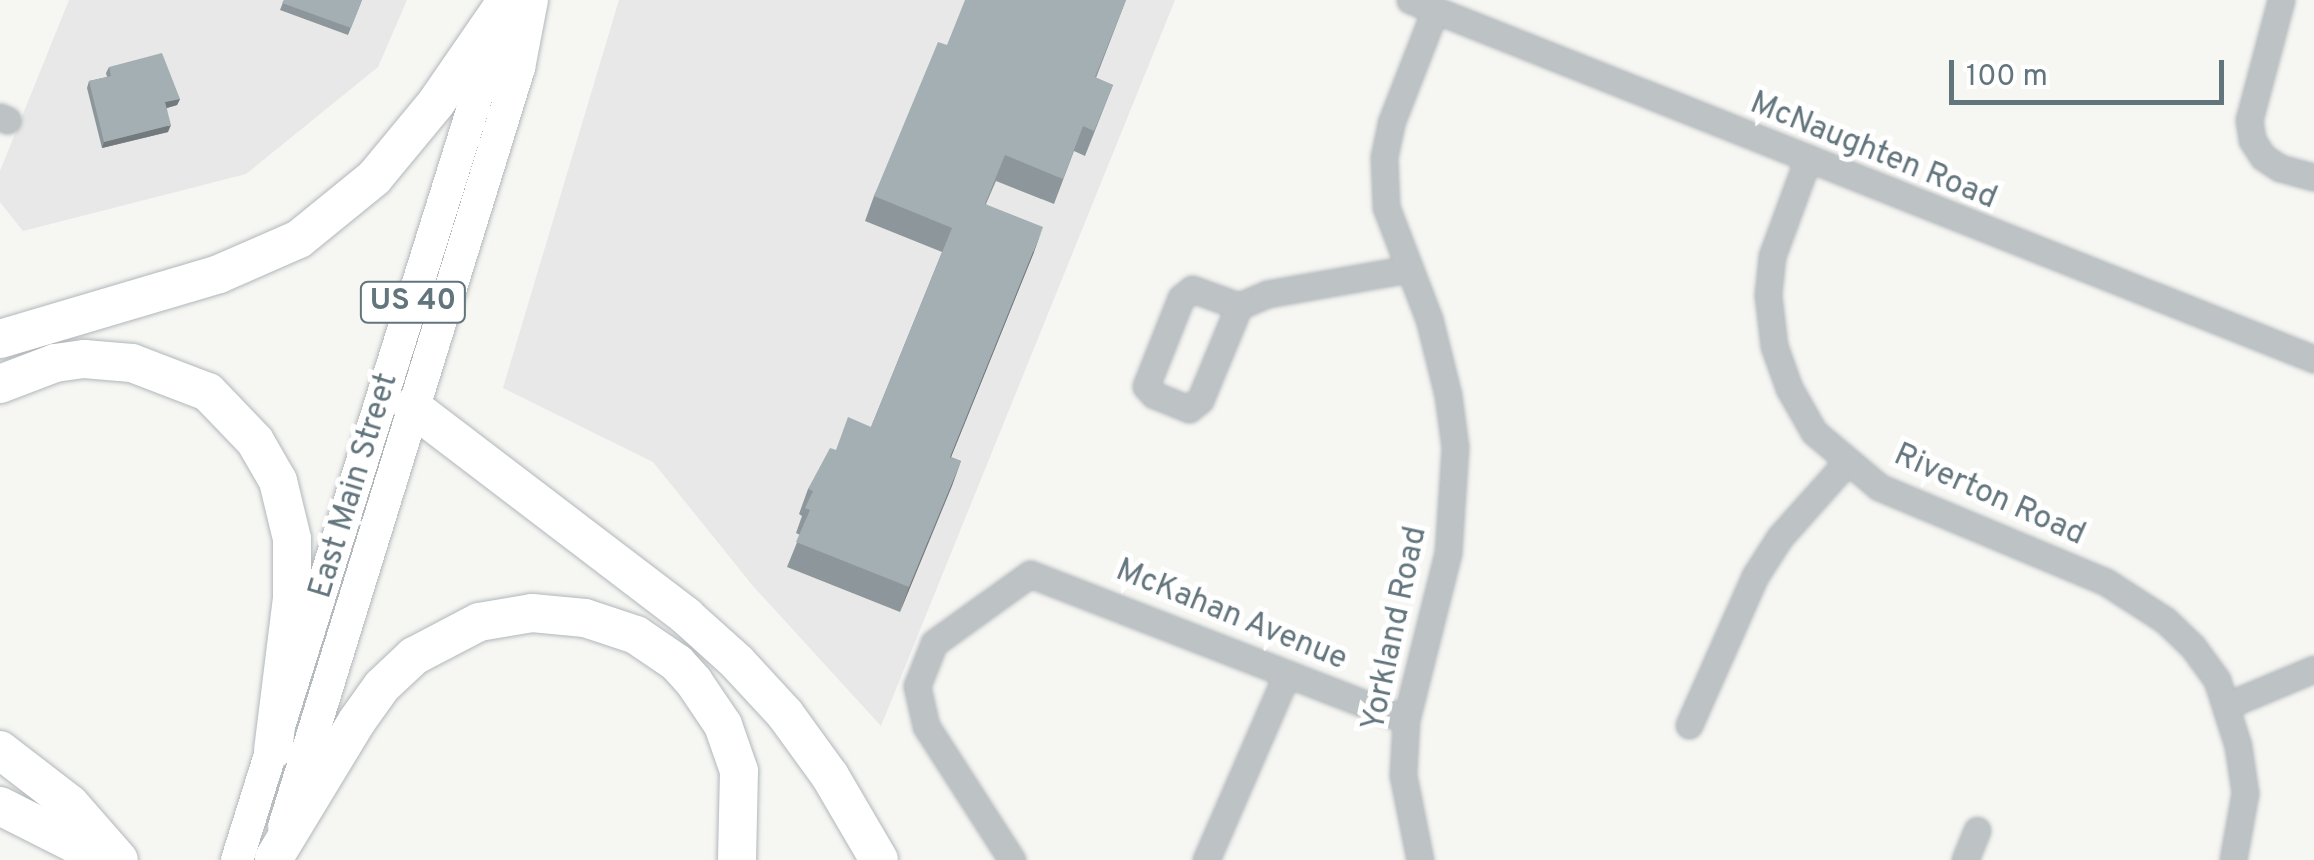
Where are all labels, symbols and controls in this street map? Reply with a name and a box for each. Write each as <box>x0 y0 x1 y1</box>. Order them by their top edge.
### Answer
scale bar <box>1954 40 2229 102</box>
text: 100 m <box>1966 59 2048 96</box>
street label: McNaughten Road <box>1744 85 2002 219</box>
road number: US 40 <box>358 277 468 327</box>
street label: East Main Street <box>303 369 407 603</box>
street label: Riverton Road <box>1887 437 2091 555</box>
street label: Yorkland Road <box>1356 523 1436 735</box>
street label: McKahan Avenue <box>1109 552 1353 680</box>

